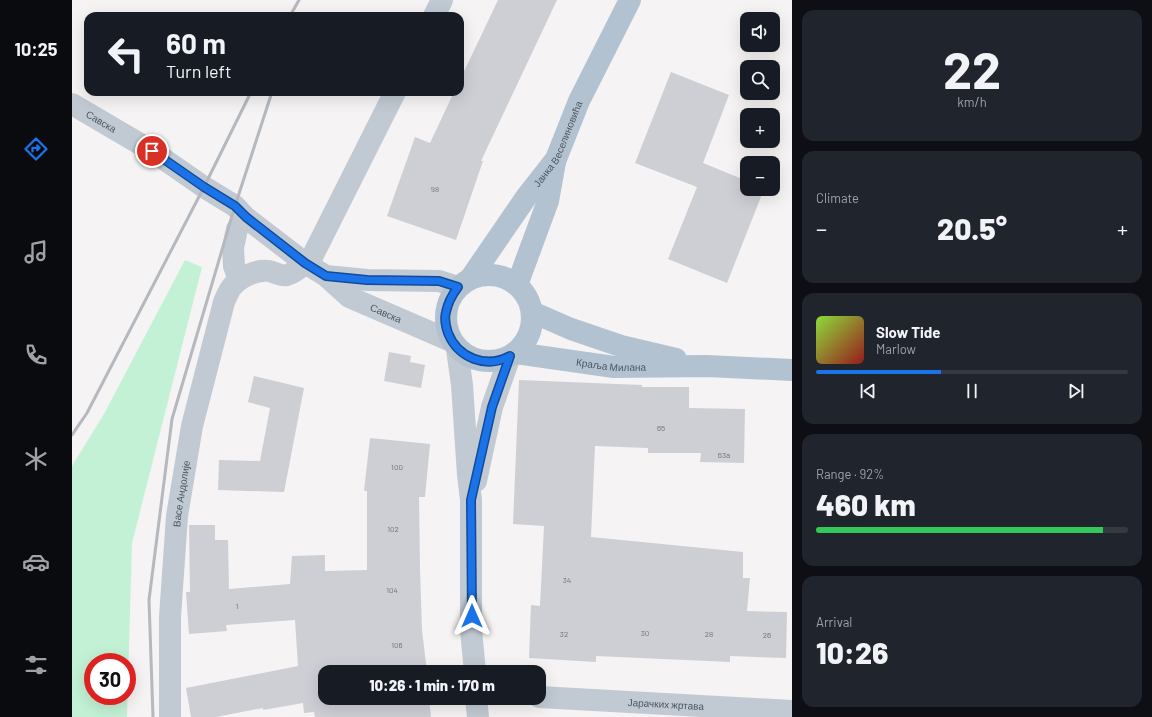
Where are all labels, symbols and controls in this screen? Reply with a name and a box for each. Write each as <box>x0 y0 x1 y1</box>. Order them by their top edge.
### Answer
map controls <box>740 12 780 196</box>
button: sound <box>740 12 780 52</box>
text: 60 m <box>166 26 226 60</box>
icon: left <box>100 28 152 80</box>
text: 22 <box>943 37 1001 99</box>
text: 10:25 <box>15 38 57 60</box>
text: Turn left <box>166 60 232 82</box>
button: search <box>740 60 780 100</box>
text: km/h <box>957 94 987 110</box>
street label: Јанка Веселиновића <box>531 99 585 189</box>
street label: Савска <box>84 108 119 135</box>
button: + <box>740 108 780 148</box>
pin <box>135 134 169 168</box>
icon: directions <box>22 135 50 163</box>
icon: arrive <box>141 140 163 162</box>
button: − <box>740 156 780 196</box>
house number: 98 <box>431 184 439 194</box>
text: Climate <box>816 190 859 206</box>
text: 20.5° <box>937 210 1007 246</box>
text: − <box>816 215 827 241</box>
text: + <box>1117 215 1128 241</box>
icon: music <box>22 238 50 266</box>
street label: Савска <box>368 301 404 325</box>
text: Slow Tide <box>876 323 940 341</box>
icon: phone <box>22 341 50 369</box>
text: Marlow <box>876 341 916 357</box>
street label: Краља Милана <box>576 356 647 373</box>
icon: previous <box>857 380 879 402</box>
icon: pause <box>961 380 983 402</box>
icon: next <box>1065 380 1087 402</box>
house number: 65 <box>657 423 665 433</box>
icon: climate <box>22 445 50 473</box>
house number: 63a <box>718 450 730 460</box>
street label: Васе Андолије <box>170 459 192 527</box>
house number: 100 <box>391 462 403 472</box>
text: Range · 92% <box>816 466 884 482</box>
text: 460 km <box>816 486 916 522</box>
house number: 102 <box>387 524 399 534</box>
icon: car <box>22 548 50 576</box>
house number: 34 <box>563 575 571 585</box>
house number: 104 <box>386 585 398 595</box>
position arrow <box>451 595 493 637</box>
house number: 1 <box>236 601 239 611</box>
text: Arrival <box>816 614 852 630</box>
house number: 30 <box>641 628 649 638</box>
house number: 32 <box>560 629 568 639</box>
house number: 28 <box>705 629 713 639</box>
house number: 26 <box>763 630 771 640</box>
text: 10:26 <box>816 634 888 670</box>
house number: 106 <box>391 640 403 650</box>
icon: filters <box>22 651 50 679</box>
speed limit sign: 30 <box>84 653 136 705</box>
text: 10:26 · 1 min · 170 m <box>369 676 495 694</box>
street label: Јарачких жртава <box>627 696 705 712</box>

